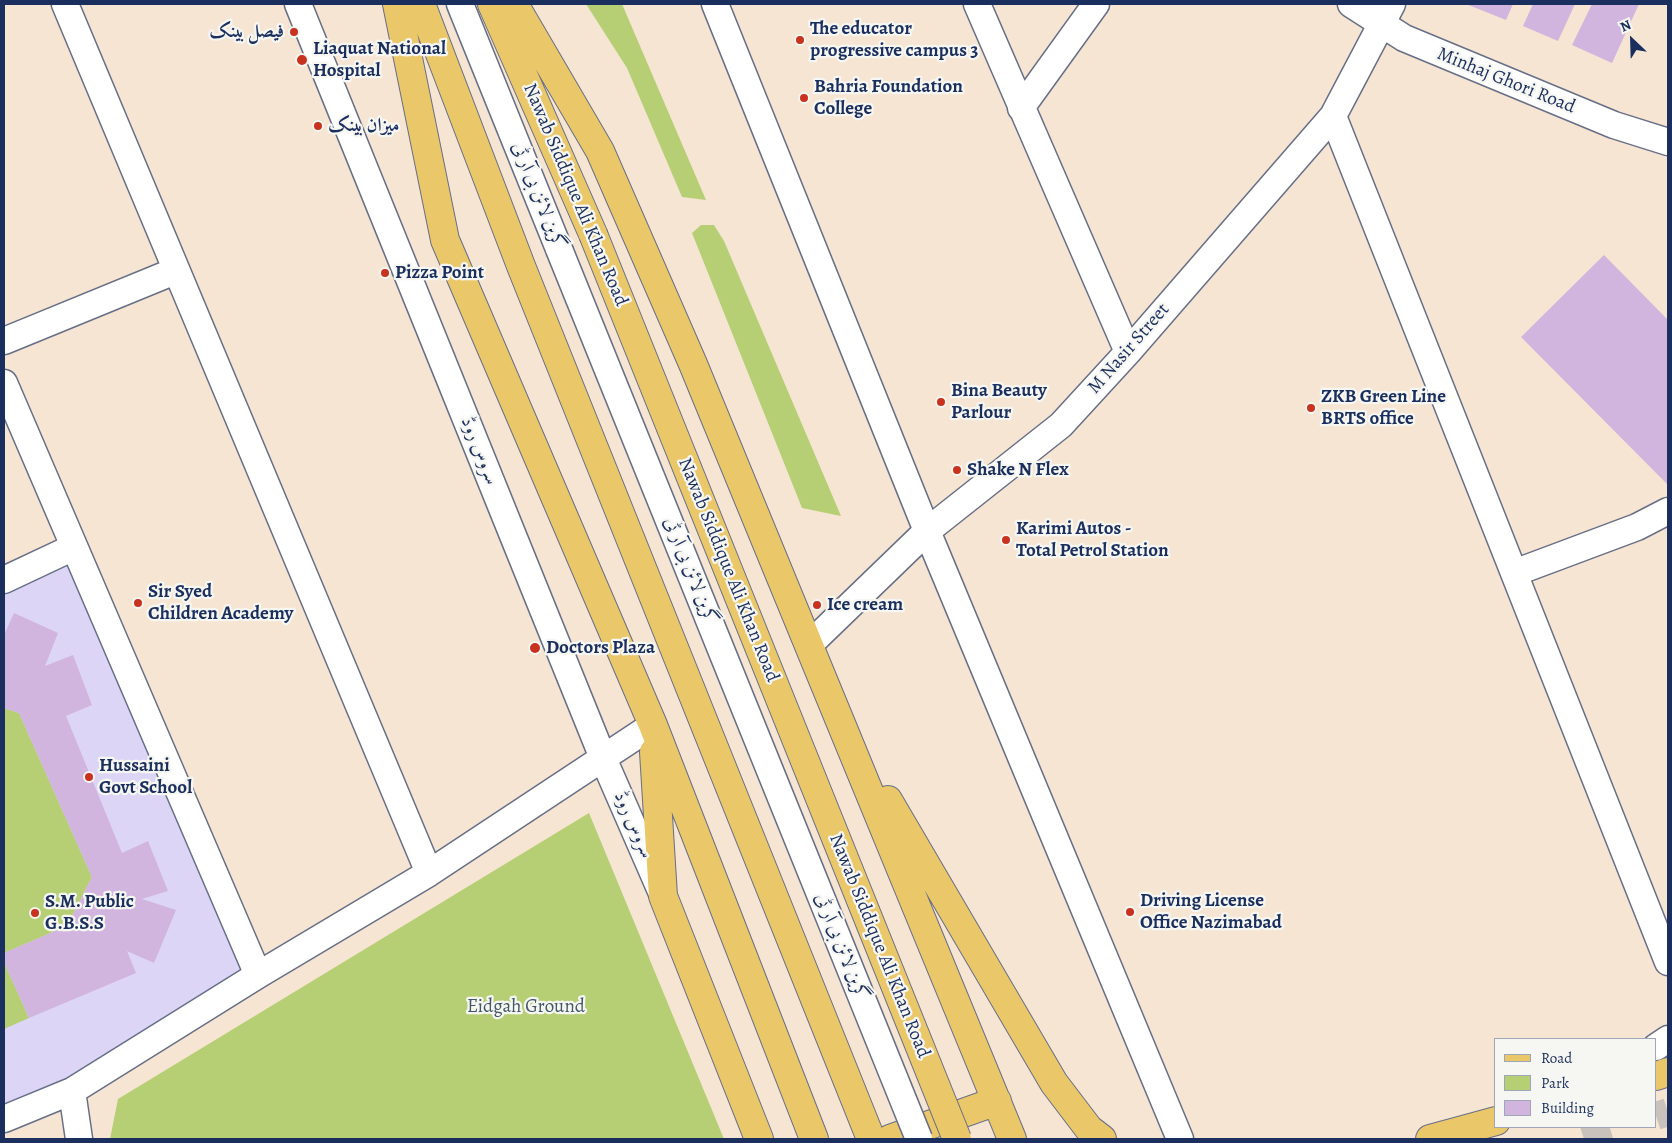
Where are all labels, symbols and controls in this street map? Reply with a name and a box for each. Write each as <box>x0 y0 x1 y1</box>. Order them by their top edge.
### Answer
north arrow <box>1607 15 1657 65</box>
text: N <box>1617 15 1634 37</box>
place label: The educator progressive campus 3 <box>810 18 978 62</box>
place label: فیصل بینک <box>209 21 284 43</box>
marker: فیصل بینک <box>288 26 300 38</box>
marker: The educator progressive campus 3 <box>794 34 806 46</box>
place label: Liaquat National Hospital <box>313 38 446 82</box>
street label: Minhaj Ghori Road <box>1433 43 1579 119</box>
marker: Liaquat National Hospital <box>295 53 309 67</box>
place label: Bahria Foundation College <box>814 76 963 120</box>
street label: Nawab Siddique Ali Khan Road <box>518 80 632 310</box>
marker: Bahria Foundation College <box>798 92 810 104</box>
place label: میزان بینک <box>328 115 399 137</box>
marker: میزان بینک <box>312 120 324 132</box>
street label: گرین لائن بی آر ٹی <box>506 139 570 253</box>
place label: Pizza Point <box>395 262 484 284</box>
marker: Pizza Point <box>379 267 391 279</box>
street label: M Nasir Street <box>1083 299 1175 399</box>
place label: Bina Beauty Parlour <box>951 380 1047 424</box>
place label: ZKB Green Line BRTS office <box>1321 386 1446 430</box>
marker: Bina Beauty Parlour <box>935 396 947 408</box>
marker: ZKB Green Line BRTS office <box>1305 402 1317 414</box>
street label: سروس روڈ <box>455 414 503 488</box>
street label: Nawab Siddique Ali Khan Road <box>673 455 783 685</box>
place label: Shake N Flex <box>967 459 1069 481</box>
marker: Shake N Flex <box>951 464 963 476</box>
street label: گرین لائن بی آر ٹی <box>658 514 722 628</box>
place label: Karimi Autos - Total Petrol Station <box>1016 518 1169 562</box>
marker: Karimi Autos - Total Petrol Station <box>1000 534 1012 546</box>
place label: Sir Syed Children Academy <box>148 581 293 625</box>
place label: Ice cream <box>827 594 903 616</box>
marker: Sir Syed Children Academy <box>132 597 144 609</box>
marker: Ice cream <box>811 599 823 611</box>
place label: Doctors Plaza <box>546 637 655 659</box>
marker: Doctors Plaza <box>528 641 542 655</box>
place label: Hussaini Govt School <box>99 755 192 799</box>
marker: Hussaini Govt School <box>83 771 95 783</box>
street label: سروس روڈ <box>608 788 658 862</box>
street label: Nawab Siddique Ali Khan Road <box>824 831 934 1061</box>
street label: گرین لائن بی آر ٹی <box>809 890 873 1004</box>
place label: Driving License Office Nazimabad <box>1140 890 1282 934</box>
place label: S.M. Public G.B.S.S <box>45 891 134 935</box>
marker: Driving License Office Nazimabad <box>1124 906 1136 918</box>
marker: S.M. Public G.B.S.S <box>29 907 41 919</box>
park label: Eidgah Ground <box>467 996 585 1018</box>
legend <box>1494 1038 1657 1128</box>
text: Road <box>1541 1048 1572 1068</box>
text: Park <box>1541 1073 1569 1093</box>
text: Building <box>1541 1098 1594 1118</box>

